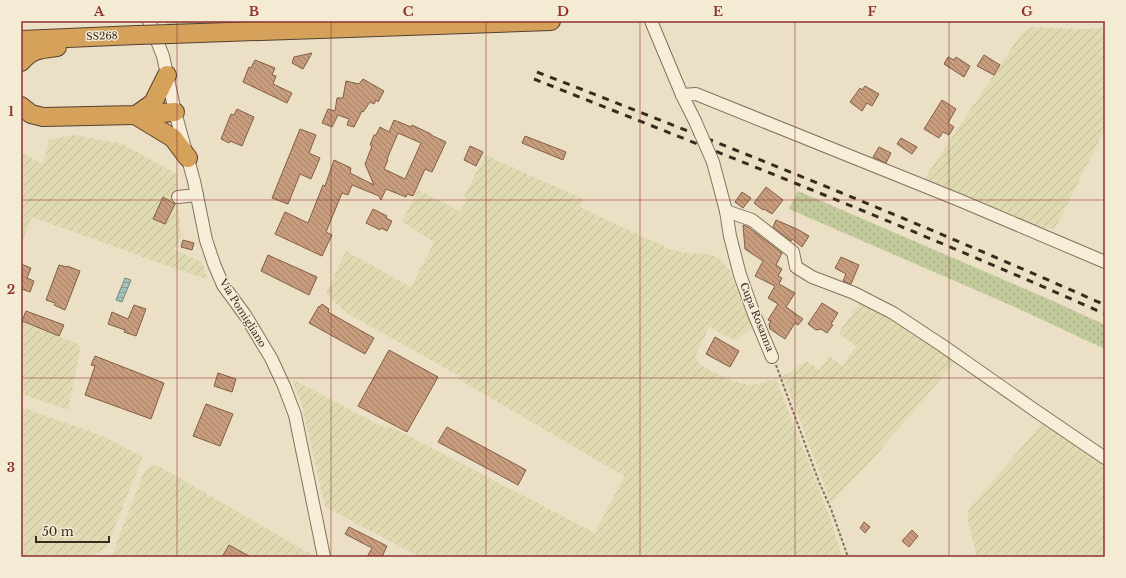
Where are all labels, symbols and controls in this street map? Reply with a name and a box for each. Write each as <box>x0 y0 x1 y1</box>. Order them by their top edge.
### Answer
text: A <box>93 3 105 20</box>
text: B <box>249 3 259 20</box>
text: C <box>403 3 414 20</box>
text: D <box>557 3 569 20</box>
text: E <box>713 3 723 20</box>
text: F <box>868 3 877 20</box>
text: G <box>1021 3 1033 20</box>
street label: SS268 <box>86 29 118 43</box>
text: 1 <box>8 103 14 120</box>
street label: Via Pomigliano <box>216 275 270 350</box>
street label: Cupa Rosanna <box>737 280 777 354</box>
text: 2 <box>7 281 15 298</box>
text: 3 <box>7 459 15 476</box>
scale bar <box>36 518 109 544</box>
text: 50 m <box>42 524 74 539</box>

